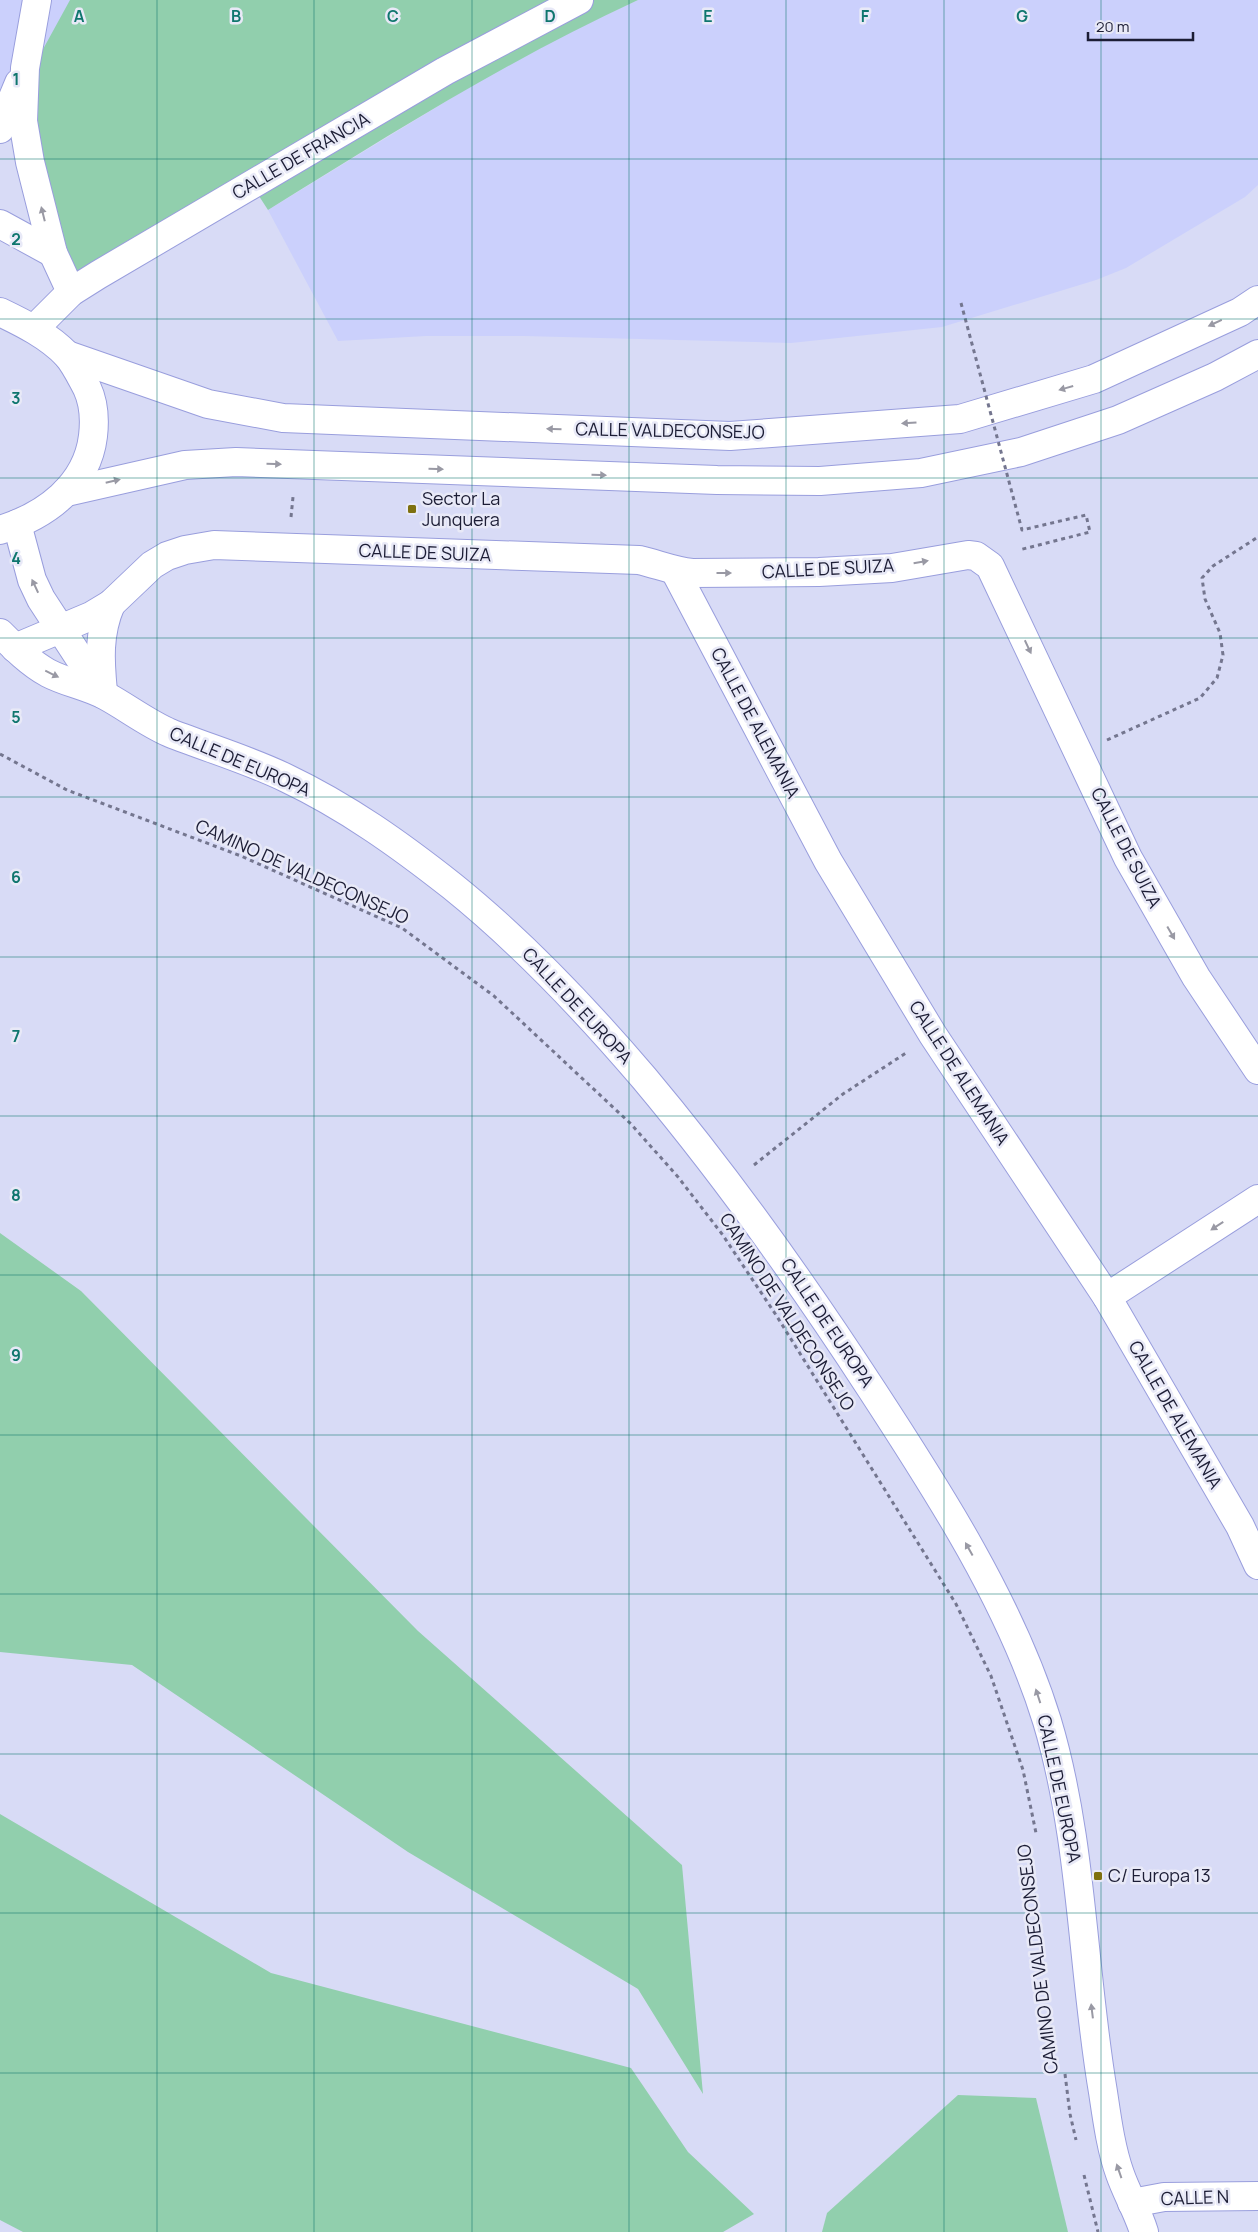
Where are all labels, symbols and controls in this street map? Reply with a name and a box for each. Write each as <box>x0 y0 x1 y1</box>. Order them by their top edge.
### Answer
text: A <box>74 5 85 27</box>
text: B <box>231 5 241 27</box>
text: C <box>387 5 399 27</box>
text: D <box>544 5 556 27</box>
text: E <box>703 5 713 27</box>
text: F <box>861 5 870 27</box>
text: G <box>1016 5 1028 27</box>
scale bar <box>1088 10 1193 42</box>
text: 20 m <box>1096 16 1129 37</box>
text: 1 <box>12 68 20 90</box>
street label: CALLE DE FRANCIA <box>227 106 374 204</box>
one-way arrow <box>39 206 47 221</box>
text: 2 <box>11 228 21 250</box>
one-way arrow <box>1208 319 1223 328</box>
one-way arrow <box>1059 384 1074 392</box>
text: 3 <box>11 387 21 409</box>
street label: CALLE VALDECONSEJO <box>575 416 765 444</box>
one-way arrow <box>900 419 916 427</box>
one-way arrow <box>546 424 562 432</box>
one-way arrow <box>266 460 282 468</box>
one-way arrow <box>429 466 445 474</box>
one-way arrow <box>591 472 607 480</box>
one-way arrow <box>106 477 121 485</box>
place label: Sector La Junquera <box>422 486 500 531</box>
marker: Sector La Junquera <box>406 503 418 515</box>
street label: CALLE DE SUIZA <box>358 538 492 566</box>
text: 4 <box>11 547 21 569</box>
street label: CALLE DE SUIZA <box>761 553 895 583</box>
one-way arrow <box>913 558 929 566</box>
one-way arrow <box>716 569 732 577</box>
one-way arrow <box>30 579 38 593</box>
one-way arrow <box>1024 640 1032 654</box>
street label: CALLE DE ALEMANIA <box>706 643 806 803</box>
one-way arrow <box>45 670 59 678</box>
text: 5 <box>11 706 21 728</box>
street label: CALLE DE EUROPA <box>166 721 315 802</box>
street label: CALLE DE SUIZA <box>1086 783 1168 913</box>
street label: CAMINO DE VALDECONSEJO <box>192 813 413 929</box>
text: 6 <box>11 866 21 888</box>
one-way arrow <box>1167 926 1175 941</box>
street label: CALLE DE EUROPA <box>518 942 638 1069</box>
street label: CALLE DE ALEMANIA <box>904 996 1016 1150</box>
text: 7 <box>12 1025 20 1047</box>
text: 8 <box>11 1184 21 1206</box>
street label: CAMINO DE VALDECONSEJO <box>715 1208 861 1415</box>
one-way arrow <box>1211 1221 1224 1230</box>
street label: CALLE DE EUROPA <box>776 1253 880 1392</box>
street label: CALLE DE ALEMANIA <box>1124 1336 1228 1494</box>
text: 9 <box>11 1344 21 1366</box>
one-way arrow <box>965 1542 973 1557</box>
one-way arrow <box>1034 1688 1042 1703</box>
street label: CALLE DE EUROPA <box>1033 1713 1088 1866</box>
street label: CAMINO DE VALDECONSEJO <box>1011 1843 1063 2075</box>
place label: C/ Europa 13 <box>1108 1863 1211 1887</box>
marker: C/ Europa 13 <box>1092 1870 1104 1882</box>
one-way arrow <box>1088 2002 1096 2018</box>
one-way arrow <box>1115 2163 1123 2178</box>
street label: CALLE N <box>1160 2184 1230 2210</box>

